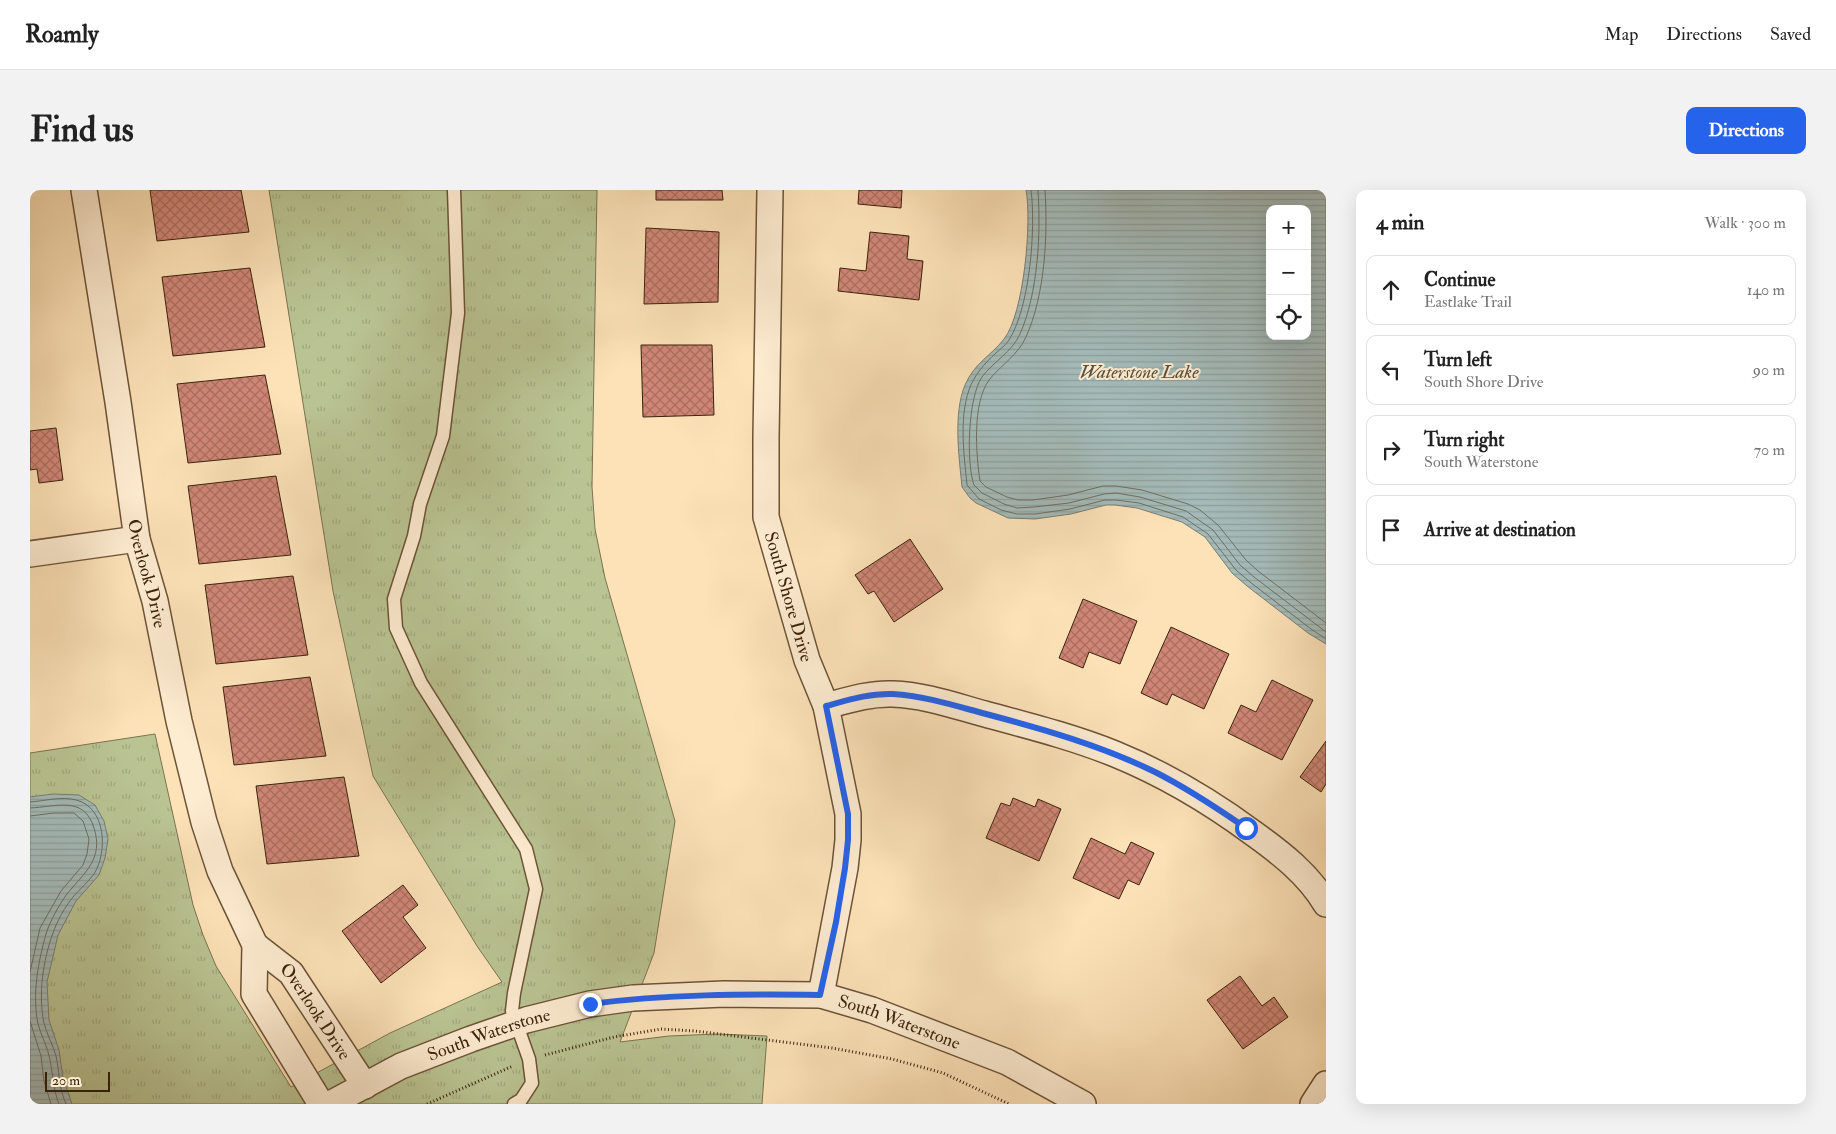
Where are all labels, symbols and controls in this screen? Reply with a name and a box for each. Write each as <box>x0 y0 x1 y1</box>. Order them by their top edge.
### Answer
text: Roamly <box>25 19 99 50</box>
text: Map <box>1605 23 1638 46</box>
text: Directions <box>1666 23 1742 46</box>
text: Saved <box>1770 23 1811 46</box>
button: Directions <box>1686 107 1806 154</box>
text: Find us <box>30 108 134 152</box>
map controls <box>1266 205 1311 340</box>
button: + <box>1266 205 1311 250</box>
text: 4 min <box>1376 209 1424 236</box>
text: Walk · 300 m <box>1705 213 1786 233</box>
button: − <box>1266 250 1311 295</box>
text: Continue <box>1424 268 1495 292</box>
icon: ahead <box>1377 276 1405 304</box>
text: 140 m <box>1747 280 1785 300</box>
text: Eastlake Trail <box>1424 292 1512 312</box>
button: locate <box>1266 295 1311 340</box>
text: Turn left <box>1424 348 1492 372</box>
icon: left <box>1377 356 1405 384</box>
water label: Waterstone Lake <box>1080 360 1199 384</box>
text: 90 m <box>1753 360 1785 380</box>
text: South Shore Drive <box>1424 372 1543 392</box>
text: Turn right <box>1424 428 1504 452</box>
icon: right <box>1377 436 1405 464</box>
text: 70 m <box>1754 440 1785 460</box>
text: South Waterstone <box>1424 452 1538 472</box>
icon: arrive <box>1377 516 1405 544</box>
street label: Overlook Drive <box>122 518 171 631</box>
text: Arrive at destination <box>1424 518 1576 542</box>
street label: South Shore Drive <box>759 529 818 665</box>
route start <box>1235 817 1258 840</box>
street label: Overlook Drive <box>275 958 356 1065</box>
street label: South Waterstone <box>835 990 964 1055</box>
route end <box>579 993 602 1016</box>
street label: South Waterstone <box>424 1003 553 1067</box>
scale bar <box>45 1069 110 1092</box>
text: 20 m <box>52 1072 80 1089</box>

